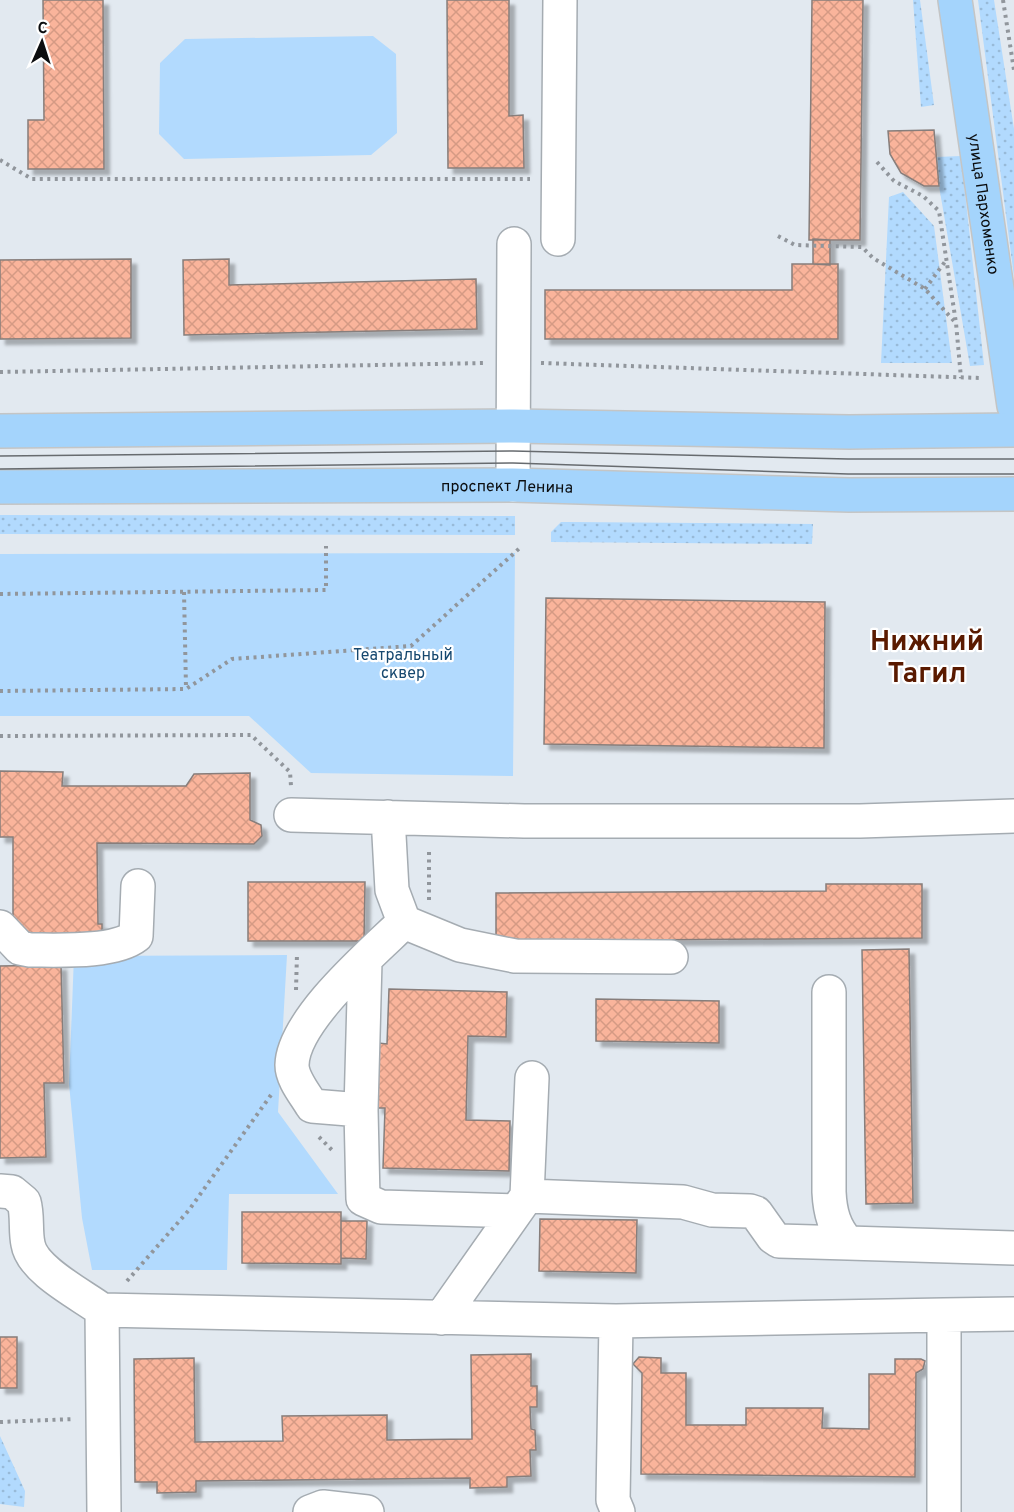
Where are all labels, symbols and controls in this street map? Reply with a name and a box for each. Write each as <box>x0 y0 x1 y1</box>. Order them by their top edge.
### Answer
north arrow <box>12 12 72 72</box>
text: С <box>37 19 48 39</box>
street label: улица Пархоменко <box>963 132 1003 276</box>
street label: проспект Ленина <box>441 477 573 499</box>
district label: Нижний Тагил <box>870 625 984 693</box>
park label: Театральный сквер <box>353 646 453 684</box>

